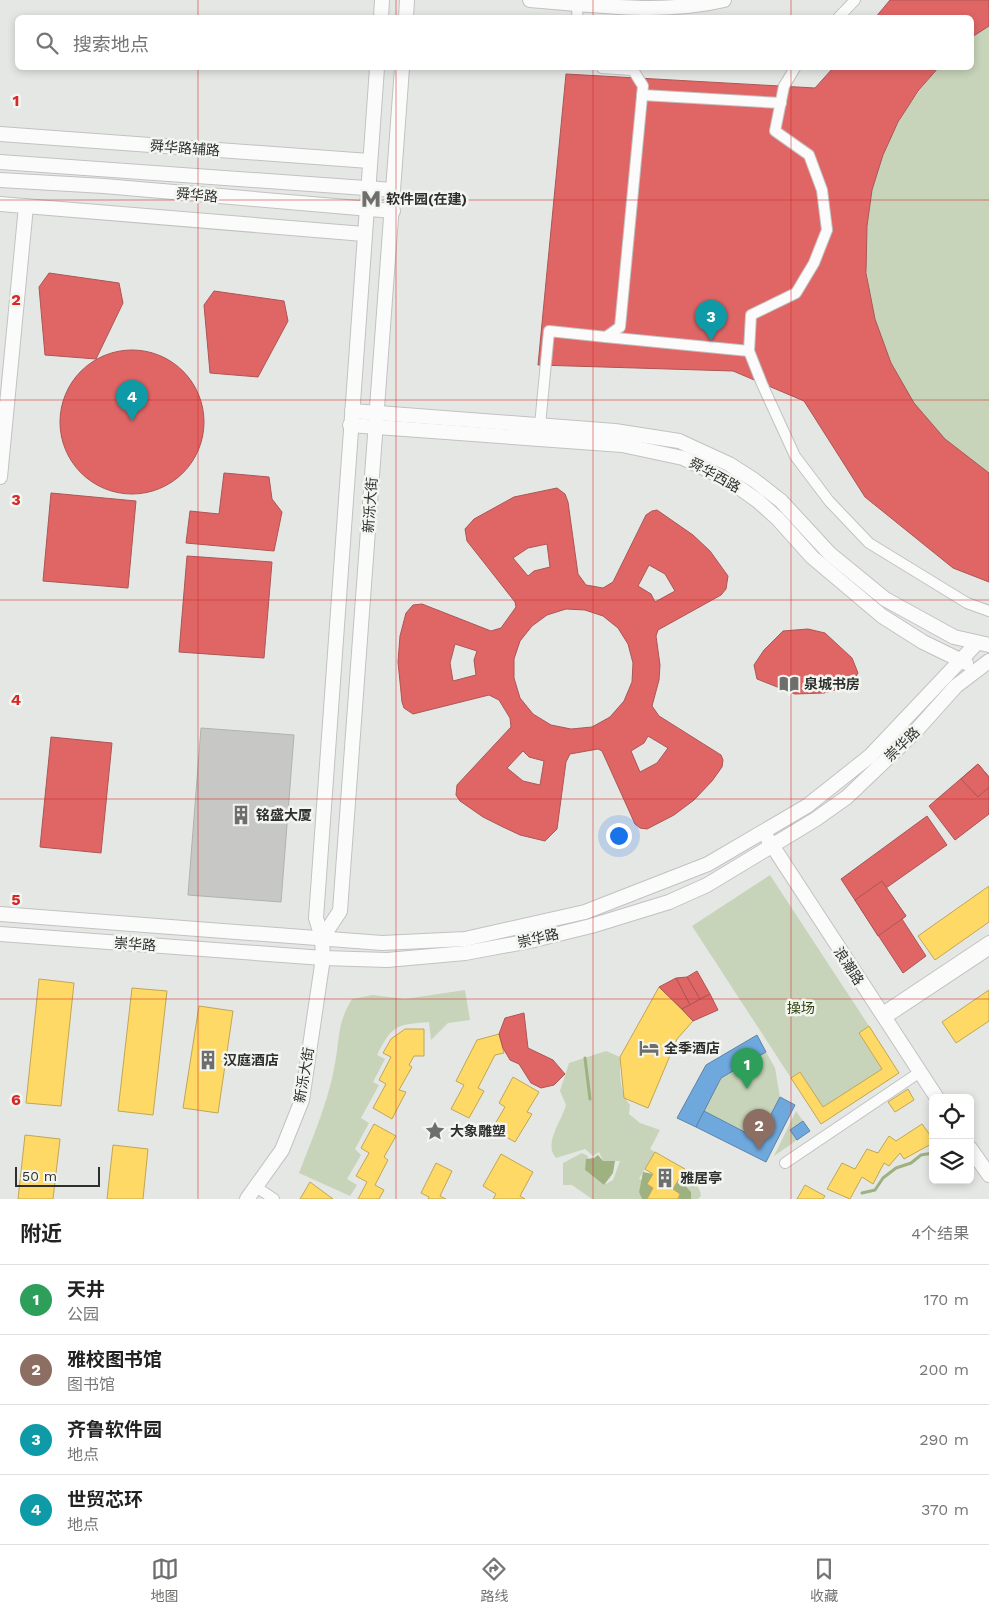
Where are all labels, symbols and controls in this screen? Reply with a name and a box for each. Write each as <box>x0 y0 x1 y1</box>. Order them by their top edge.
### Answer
search box <box>15 15 974 70</box>
icon: search <box>33 29 61 57</box>
text: 搜索地点 <box>73 33 149 56</box>
text: 1 <box>13 91 19 110</box>
street label: 舜华路辅路 <box>150 138 220 158</box>
street label: 舜华路 <box>175 185 219 205</box>
metro station icon: 软件园(在建) <box>360 188 382 210</box>
place label: 软件园(在建) <box>386 191 467 207</box>
text: 2 <box>11 290 21 309</box>
pin: 3 <box>695 300 727 341</box>
pin: 4 <box>116 380 148 421</box>
street label: 舜华西路 <box>687 454 743 496</box>
street label: 新泺大街 <box>360 477 380 533</box>
text: 3 <box>11 490 21 509</box>
library icon: 泉城书房 <box>778 673 800 695</box>
place label: 泉城书房 <box>804 676 860 692</box>
text: 4 <box>11 690 21 709</box>
street label: 崇华路 <box>881 724 923 764</box>
building icon: 铭盛大厦 <box>230 804 252 826</box>
place label: 铭盛大厦 <box>256 807 312 823</box>
your location <box>606 823 632 849</box>
text: 5 <box>11 890 21 909</box>
street label: 崇华路 <box>516 925 560 951</box>
street label: 崇华路 <box>113 935 157 953</box>
street label: 浪潮路 <box>831 944 867 988</box>
park label: 操场 <box>787 1000 815 1016</box>
hotel icon: 全季酒店 <box>638 1037 660 1059</box>
place label: 全季酒店 <box>664 1040 720 1056</box>
street label: 新泺大街 <box>291 1046 317 1104</box>
pin: 1 <box>731 1048 763 1089</box>
building icon: 汉庭酒店 <box>197 1049 219 1071</box>
place label: 汉庭酒店 <box>223 1052 279 1068</box>
text: 6 <box>11 1090 21 1109</box>
map controls <box>929 1094 974 1184</box>
button: locate <box>929 1094 974 1139</box>
pin: 2 <box>743 1109 775 1150</box>
place icon: 大象雕塑 <box>424 1120 446 1142</box>
place label: 大象雕塑 <box>450 1123 506 1139</box>
button: layers <box>929 1139 974 1184</box>
scale bar <box>15 1164 100 1187</box>
building icon: 雅居亭 <box>654 1167 676 1189</box>
text: 50 m <box>22 1168 57 1184</box>
place label: 雅居亭 <box>680 1170 722 1186</box>
text: 附近 <box>20 1221 62 1246</box>
text: 4个结果 <box>911 1224 969 1243</box>
text: 天井 <box>67 1278 105 1301</box>
text: 1 <box>33 1290 39 1309</box>
text: 170 m <box>923 1290 969 1309</box>
text: 公园 <box>67 1305 99 1324</box>
text: 雅校图书馆 <box>67 1348 162 1371</box>
text: 2 <box>31 1360 41 1379</box>
text: 200 m <box>919 1360 969 1379</box>
text: 图书馆 <box>67 1375 115 1394</box>
text: 齐鲁软件园 <box>67 1418 162 1441</box>
text: 3 <box>31 1430 41 1449</box>
text: 290 m <box>919 1430 969 1449</box>
text: 地点 <box>67 1445 99 1464</box>
text: 世贸芯环 <box>67 1488 143 1511</box>
text: 4 <box>31 1500 41 1519</box>
text: 370 m <box>921 1500 969 1519</box>
text: 地点 <box>67 1515 99 1534</box>
tab: 地图 <box>151 1555 179 1605</box>
tab: 路线 <box>480 1555 508 1605</box>
tab: 收藏 <box>810 1555 838 1605</box>

